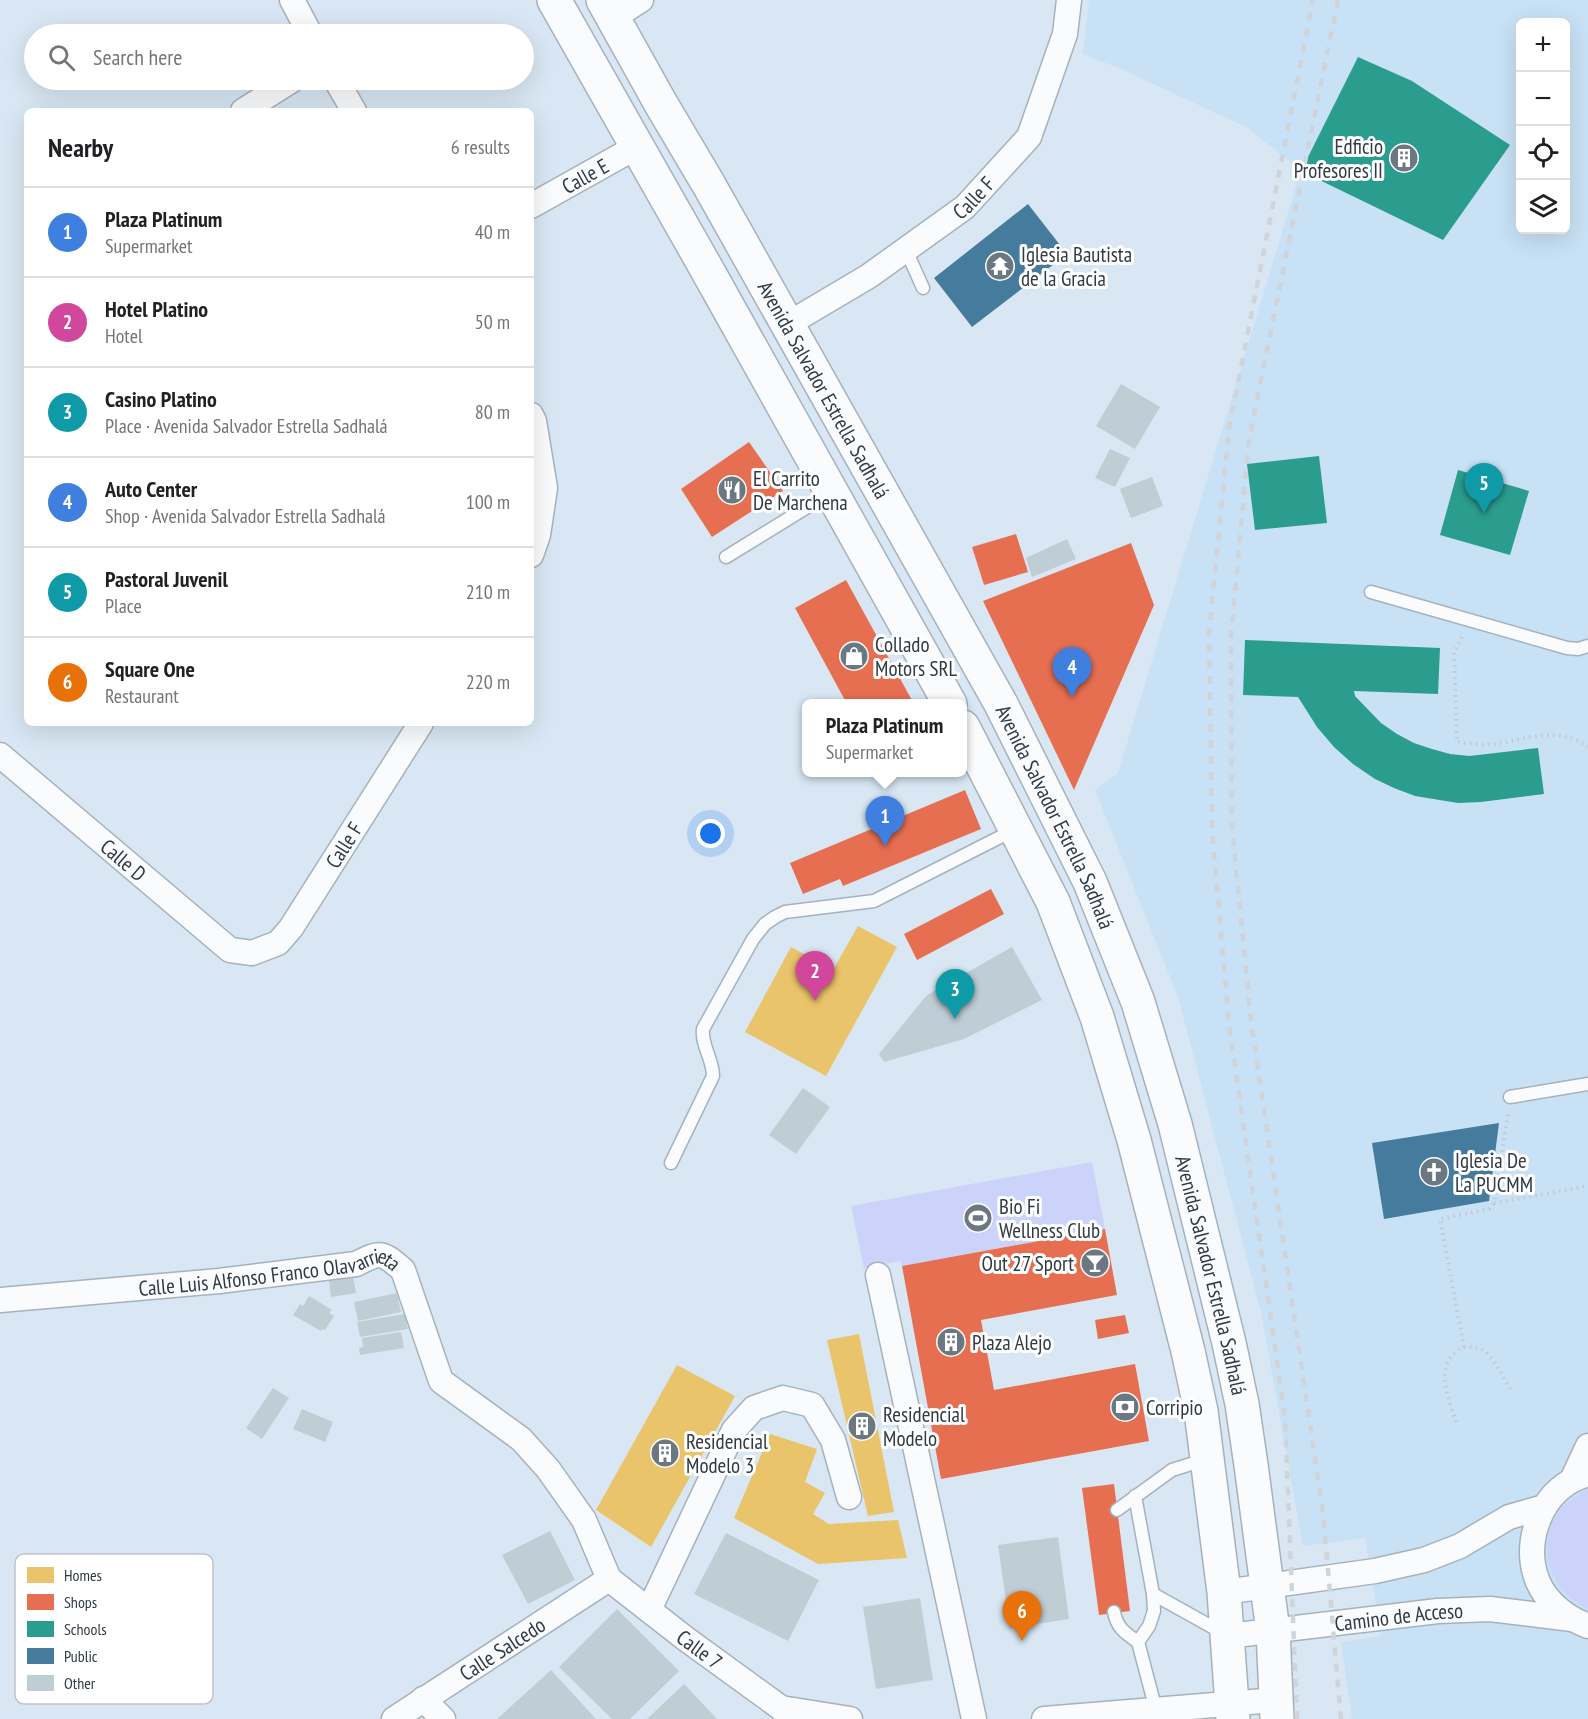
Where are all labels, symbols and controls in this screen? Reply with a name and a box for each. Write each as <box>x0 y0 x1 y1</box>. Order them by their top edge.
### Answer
map controls <box>1516 18 1570 234</box>
button: + <box>1516 18 1570 72</box>
search box <box>24 24 534 90</box>
icon: search <box>45 41 78 74</box>
text: Search here <box>93 43 182 71</box>
button: − <box>1516 72 1570 126</box>
button: locate <box>1516 126 1570 180</box>
text: Nearby <box>48 131 113 164</box>
place label: Edficio Profesores II <box>1294 133 1383 184</box>
text: 6 results <box>451 134 510 160</box>
building icon: Edficio Profesores II <box>1388 142 1420 174</box>
street label: Calle E <box>557 152 613 200</box>
street label: Calle F <box>947 170 1000 225</box>
button: layers <box>1516 180 1570 234</box>
text: Plaza Platinum <box>105 205 222 233</box>
text: 1 <box>63 219 72 245</box>
text: 40 m <box>475 219 510 245</box>
text: Supermarket <box>105 233 193 259</box>
place label: Iglesia Bautista de la Gracia <box>1021 241 1132 292</box>
temple icon: Iglesia Bautista de la Gracia <box>984 250 1016 282</box>
street label: Avenida Salvador Estrella Sadhalá <box>752 276 896 503</box>
text: Hotel Platino <box>105 295 208 323</box>
text: 2 <box>63 309 72 335</box>
text: 50 m <box>475 309 510 335</box>
text: Hotel <box>105 323 143 349</box>
text: Casino Platino <box>105 385 217 413</box>
text: 3 <box>63 399 72 425</box>
text: 80 m <box>475 399 510 425</box>
text: Place · Avenida Salvador Estrella Sadhalá <box>105 413 388 439</box>
pin: 5 <box>1464 464 1504 513</box>
place label: El Carrito De Marchena <box>753 465 848 516</box>
restaurant icon: El Carrito De Marchena <box>716 474 748 506</box>
text: Auto Center <box>105 475 197 503</box>
text: 4 <box>63 489 72 515</box>
text: 100 m <box>466 489 510 515</box>
text: Shop · Avenida Salvador Estrella Sadhalá <box>105 503 386 529</box>
text: Pastoral Juvenil <box>105 565 228 593</box>
text: 5 <box>63 579 72 605</box>
text: 210 m <box>466 579 510 605</box>
text: Place <box>105 593 142 619</box>
place label: Collado Motors SRL <box>875 631 957 682</box>
shop icon: Collado Motors SRL <box>838 640 870 672</box>
pin: 4 <box>1052 648 1092 697</box>
text: Square One <box>105 655 195 683</box>
text: 6 <box>63 669 72 695</box>
text: 220 m <box>466 669 510 695</box>
text: Restaurant <box>105 683 179 709</box>
popup <box>802 699 967 777</box>
street label: Avenida Salvador Estrella Sadhalá <box>990 700 1121 933</box>
text: Plaza Platinum <box>826 711 943 739</box>
text: Supermarket <box>826 739 913 765</box>
pin: 1 <box>866 796 904 846</box>
street label: Calle F <box>319 817 368 873</box>
your location <box>696 819 725 848</box>
street label: Calle D <box>95 833 152 887</box>
pin: 2 <box>796 952 834 1001</box>
pin: 3 <box>936 970 974 1019</box>
place label: Iglesia De La PUCMM <box>1455 1147 1533 1198</box>
street label: Avenida Salvador Estrella Sadhalá <box>1170 1153 1253 1397</box>
church icon: Iglesia De La PUCMM <box>1418 1156 1450 1188</box>
place label: Bio Fi Wellness Club <box>999 1193 1100 1244</box>
sports icon: Bio Fi Wellness Club <box>962 1202 994 1234</box>
street label: Calle Luis Alfonso Franco Olavarrieta <box>137 1242 407 1301</box>
bar icon: Out 27 Sport <box>1079 1247 1111 1279</box>
place label: Out 27 Sport <box>981 1250 1074 1277</box>
building icon: Plaza Alejo <box>935 1326 967 1358</box>
place label: Plaza Alejo <box>972 1329 1052 1356</box>
bank icon: Corripio <box>1109 1391 1141 1423</box>
place label: Corripio <box>1146 1394 1203 1421</box>
place label: Residencial Modelo <box>883 1401 965 1452</box>
building icon: Residencial Modelo <box>846 1410 878 1442</box>
place label: Residencial Modelo 3 <box>686 1428 768 1479</box>
building icon: Residencial Modelo 3 <box>649 1437 681 1469</box>
legend <box>15 1554 213 1704</box>
text: Homes <box>64 1565 102 1585</box>
text: Shops <box>64 1592 97 1612</box>
pin: 6 <box>1002 1592 1042 1641</box>
street label: Camino de Acceso <box>1333 1597 1464 1637</box>
street label: Calle Salcedo <box>454 1611 550 1686</box>
text: Schools <box>64 1619 107 1639</box>
street label: Calle 7 <box>671 1623 728 1675</box>
text: Public <box>64 1646 98 1666</box>
text: Other <box>64 1673 96 1693</box>

